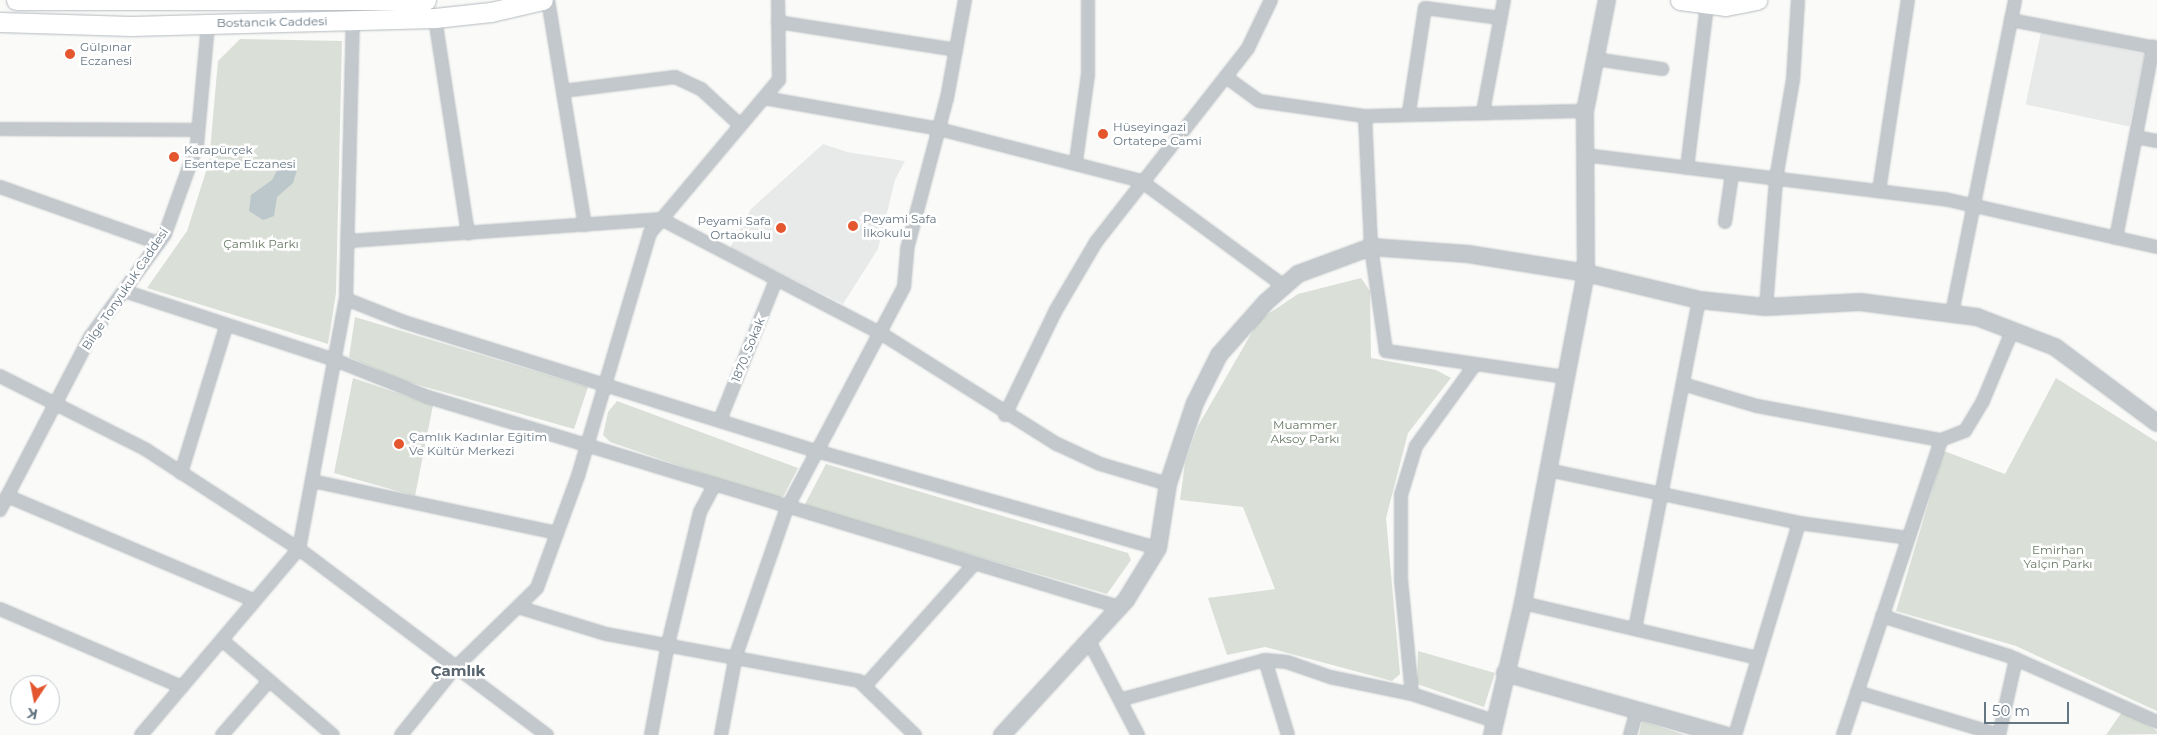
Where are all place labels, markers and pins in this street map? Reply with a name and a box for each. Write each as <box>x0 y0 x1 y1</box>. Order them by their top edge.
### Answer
place label: Gülpınar Eczanesi <box>80 40 132 68</box>
marker: Gülpınar Eczanesi <box>64 48 76 60</box>
place label: Hüseyingazi Ortatepe Cami <box>1113 120 1202 148</box>
marker: Hüseyingazi Ortatepe Cami <box>1097 128 1109 140</box>
place label: Karapürçek Esentepe Eczanesi <box>184 143 296 171</box>
marker: Karapürçek Esentepe Eczanesi <box>168 151 180 163</box>
place label: Peyami Safa İlkokulu <box>863 212 937 240</box>
place label: Peyami Safa Ortaokulu <box>697 214 771 242</box>
marker: Peyami Safa İlkokulu <box>847 220 859 232</box>
marker: Peyami Safa Ortaokulu <box>775 222 787 234</box>
place label: Çamlık Kadınlar Eğitim Ve Kültür Merkezi <box>409 430 547 458</box>
marker: Çamlık Kadınlar Eğitim Ve Kültür Merkezi <box>393 438 405 450</box>

